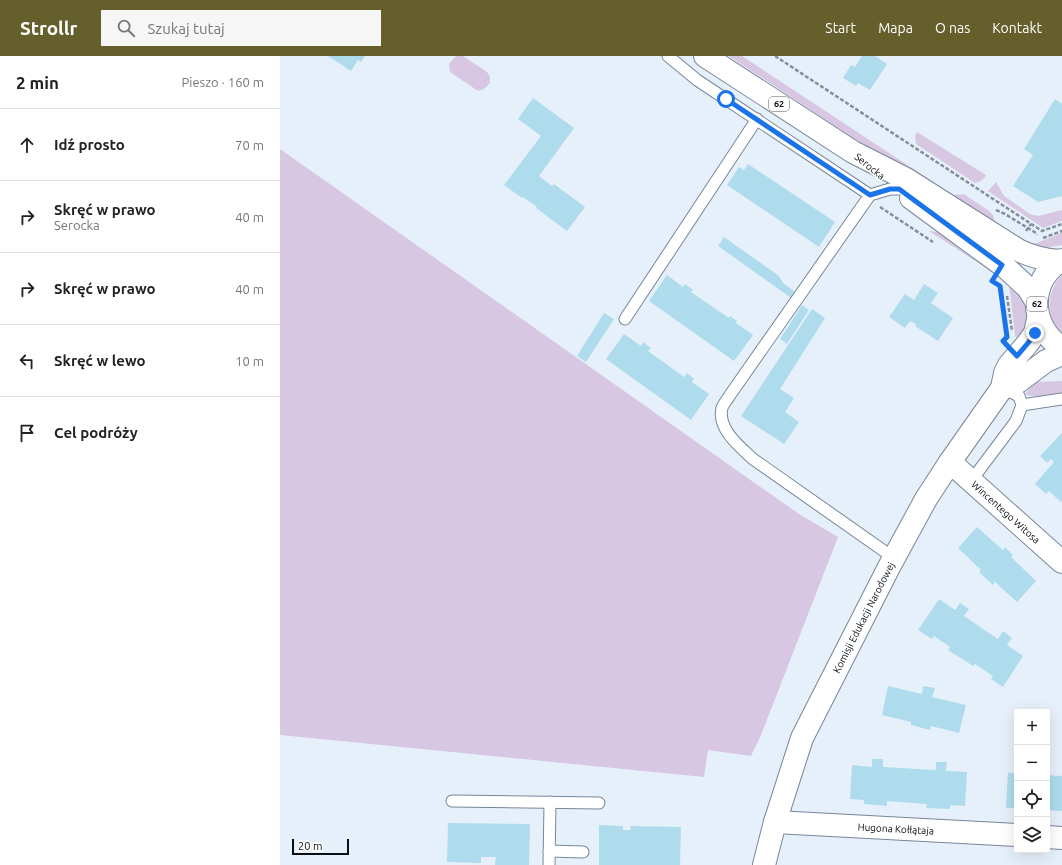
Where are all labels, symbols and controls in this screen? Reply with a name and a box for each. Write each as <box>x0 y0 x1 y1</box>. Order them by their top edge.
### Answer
search box <box>101 10 381 46</box>
text: Strollr <box>20 17 77 39</box>
icon: search <box>115 17 137 39</box>
text: Szukaj tutaj <box>147 20 225 37</box>
text: Start <box>825 20 856 36</box>
text: Mapa <box>878 20 913 36</box>
text: O nas <box>935 20 970 36</box>
text: Kontakt <box>992 20 1042 36</box>
text: 2 min <box>16 73 59 92</box>
text: Pieszo · 160 m <box>181 75 264 89</box>
route start <box>717 90 735 108</box>
road number: 62 <box>769 97 789 111</box>
icon: ahead <box>16 134 38 156</box>
text: Idź prosto <box>54 136 125 153</box>
text: 70 m <box>235 138 264 152</box>
street label: Serocka <box>853 151 887 182</box>
text: Skręć w prawo <box>54 201 156 218</box>
icon: right <box>16 206 38 228</box>
text: 40 m <box>235 210 264 224</box>
text: Serocka <box>54 218 100 232</box>
icon: right <box>16 278 38 300</box>
text: Skręć w prawo <box>54 280 156 297</box>
text: 40 m <box>235 282 264 296</box>
road number: 62 <box>1027 297 1047 311</box>
route end <box>1026 324 1044 342</box>
icon: left <box>16 350 38 372</box>
text: Skręć w lewo <box>54 352 146 369</box>
text: 10 m <box>235 354 264 368</box>
icon: arrive <box>16 422 38 444</box>
text: Cel podróży <box>54 424 138 441</box>
street label: Wincentego Witosa <box>969 479 1042 546</box>
street label: Komisji Edukacji Narodowej <box>831 560 897 675</box>
map controls <box>1014 709 1050 853</box>
button: + <box>1014 709 1050 745</box>
button: − <box>1014 745 1050 781</box>
button: locate <box>1014 781 1050 817</box>
button: layers <box>1014 817 1050 853</box>
street label: Hugona Kołłątaja <box>857 821 934 837</box>
scale bar <box>292 837 349 856</box>
text: 20 m <box>298 840 322 852</box>

